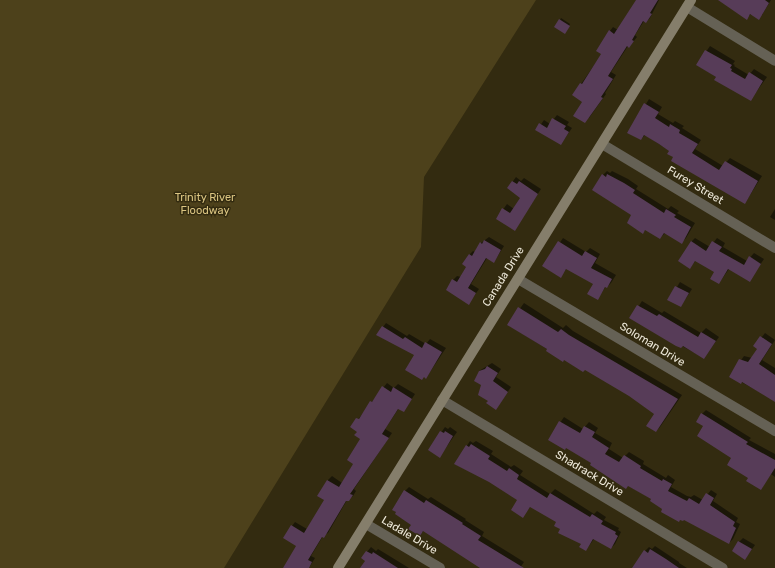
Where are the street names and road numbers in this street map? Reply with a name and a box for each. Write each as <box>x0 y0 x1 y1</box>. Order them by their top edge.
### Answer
street label: Furey Street <box>664 164 726 208</box>
street label: Canada Drive <box>480 245 528 309</box>
street label: Soloman Drive <box>617 320 687 370</box>
street label: Shadrack Drive <box>552 448 626 500</box>
street label: Ladale Drive <box>379 514 439 558</box>

